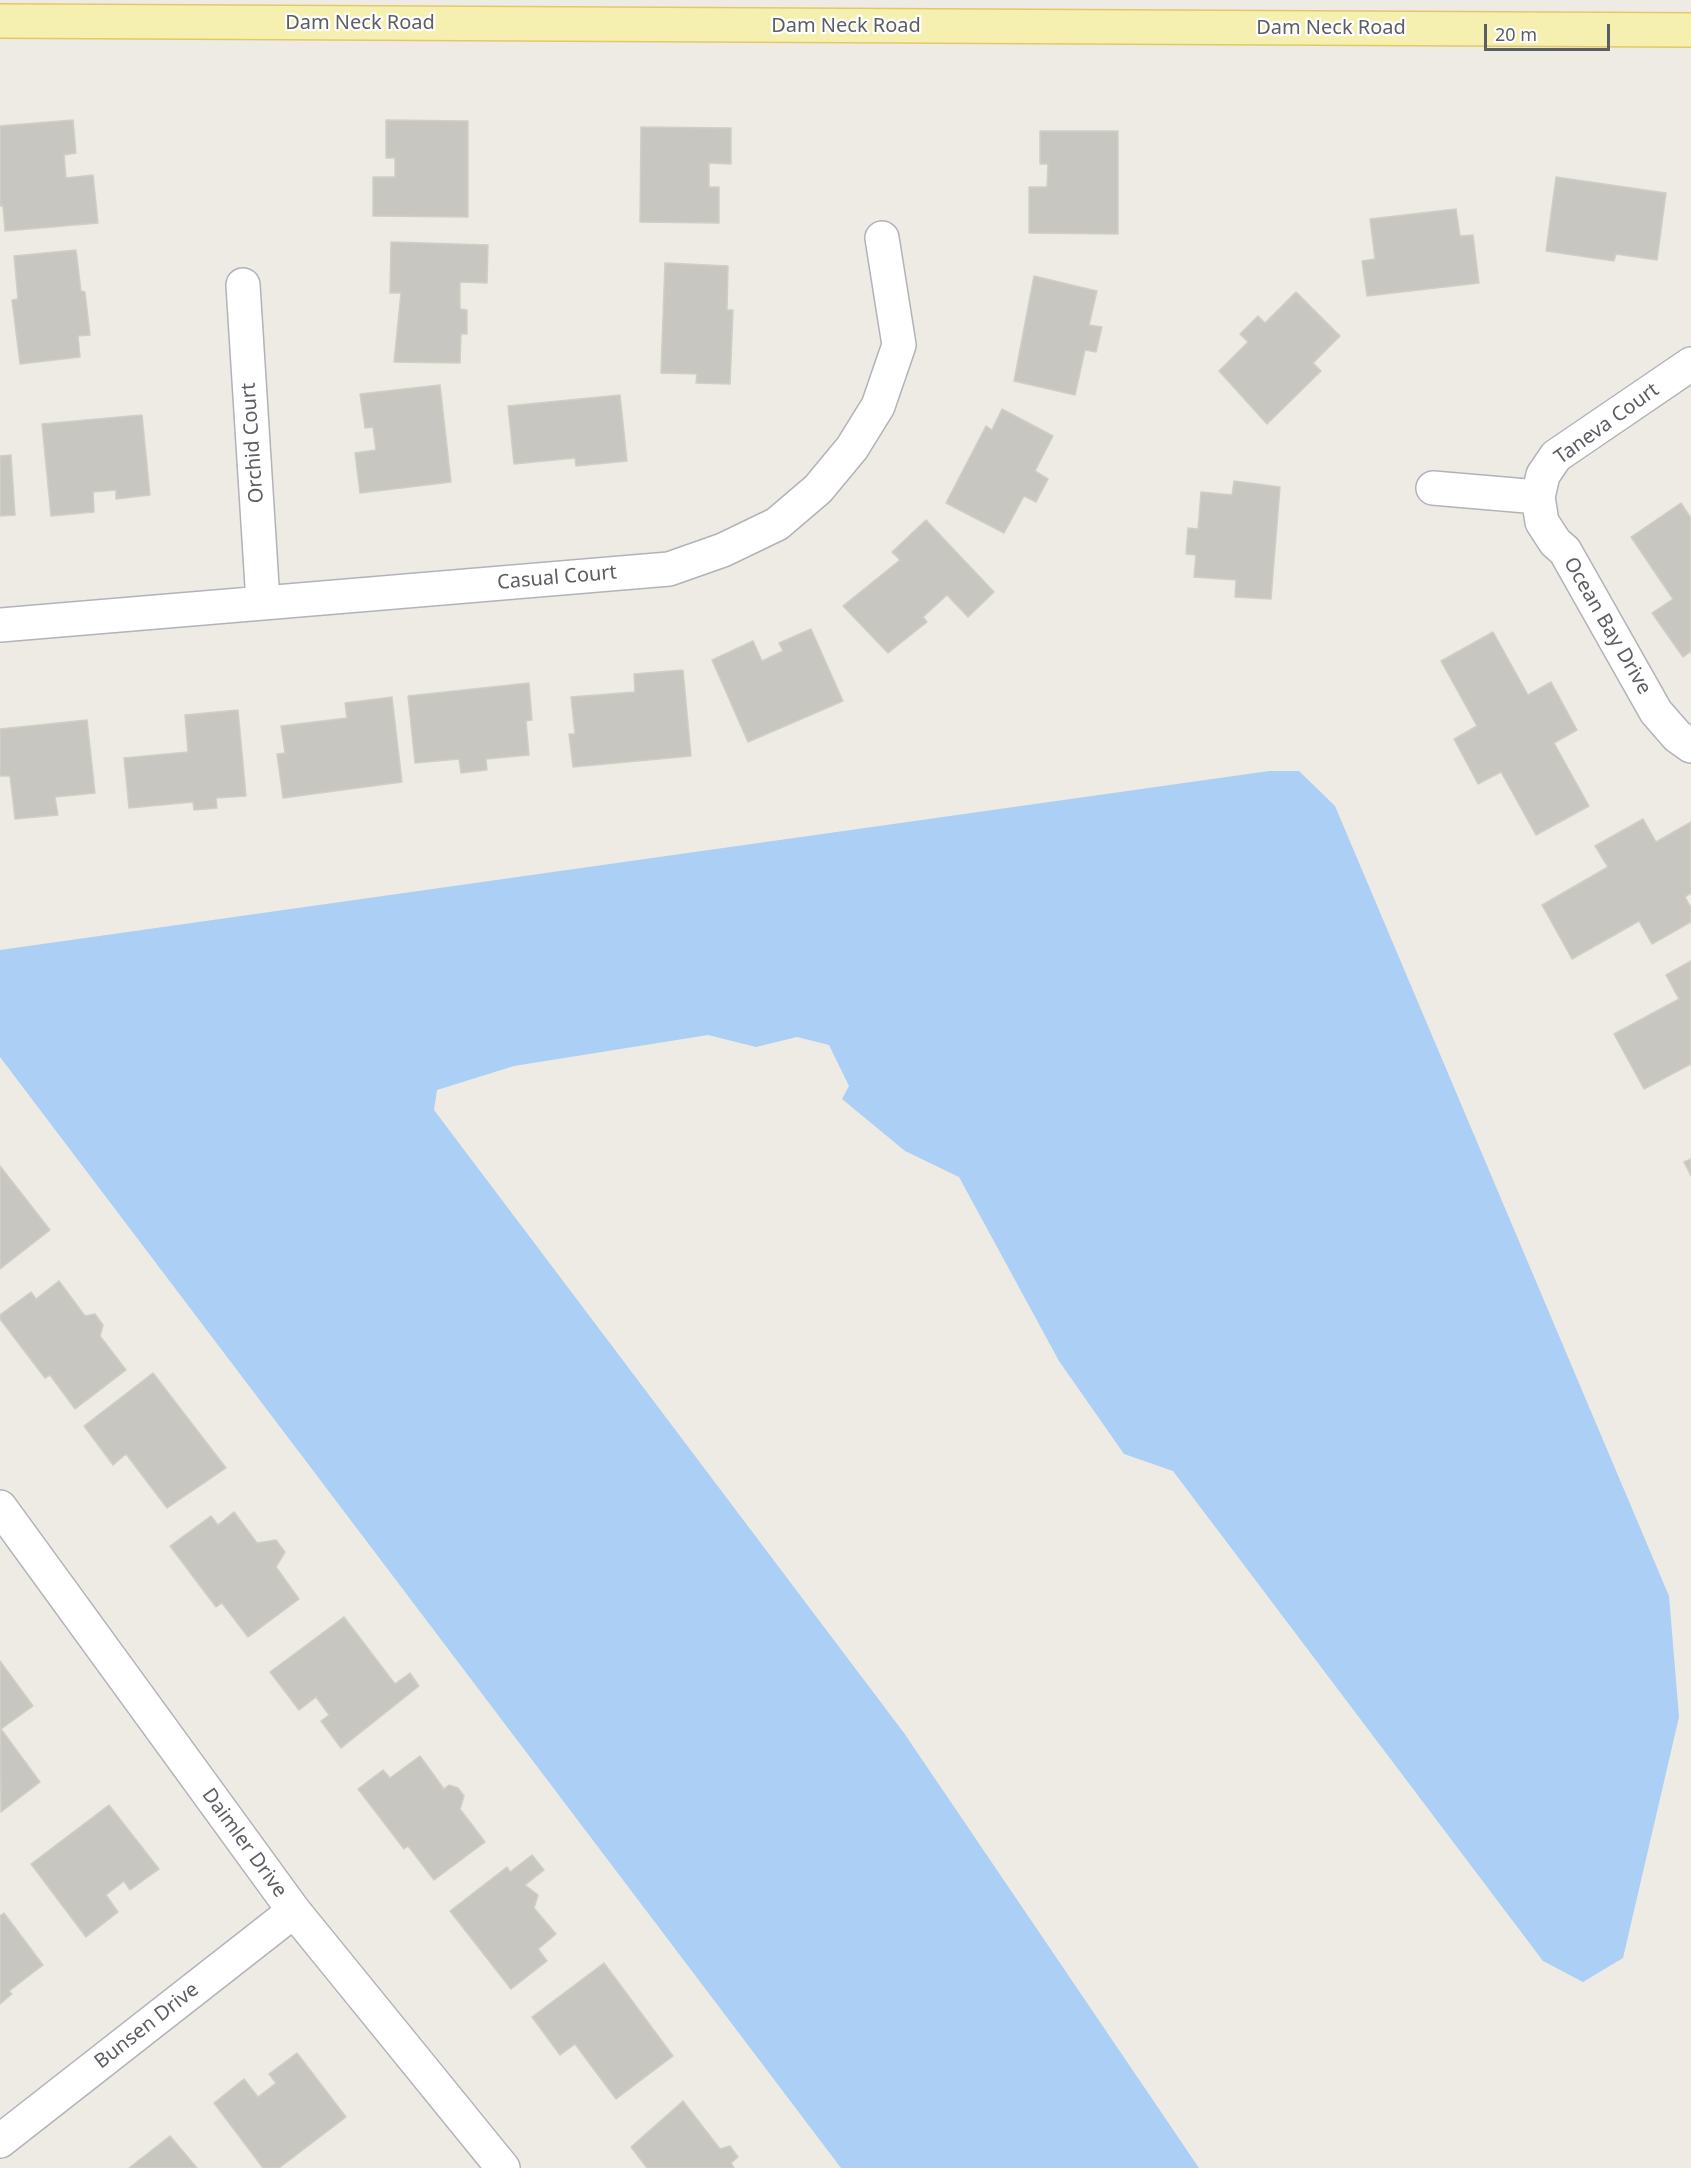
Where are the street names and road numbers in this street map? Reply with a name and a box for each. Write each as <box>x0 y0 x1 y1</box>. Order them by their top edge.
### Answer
street label: Dam Neck Road <box>285 11 435 35</box>
street label: Dam Neck Road <box>771 14 921 38</box>
street label: Dam Neck Road <box>1256 16 1406 40</box>
street label: Taneva Court <box>1550 378 1664 470</box>
street label: Orchid Court <box>237 382 269 504</box>
street label: Ocean Bay Drive <box>1558 553 1656 699</box>
street label: Casual Court <box>496 561 618 595</box>
street label: Daimler Drive <box>196 1784 292 1902</box>
street label: Bunsen Drive <box>90 1978 204 2074</box>

